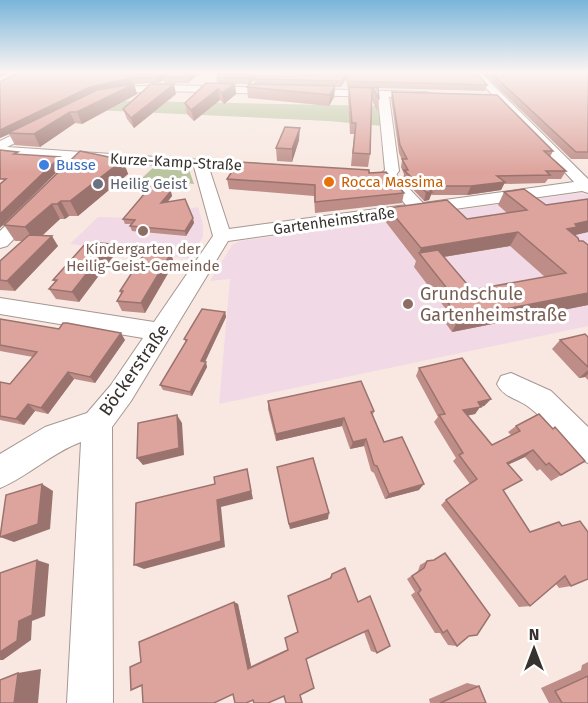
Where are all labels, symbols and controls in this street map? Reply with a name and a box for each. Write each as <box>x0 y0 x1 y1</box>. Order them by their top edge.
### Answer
street label: Kurze-Kamp-Straße <box>110 150 242 174</box>
place label: Busse <box>56 156 96 174</box>
marker: Busse <box>37 158 51 172</box>
place label: Rocca Massima <box>341 173 443 191</box>
place label: Heilig Geist <box>110 175 188 193</box>
marker: Rocca Massima <box>322 175 336 189</box>
marker: Heilig Geist <box>91 177 105 191</box>
street label: Gartenheimstraße <box>272 204 396 238</box>
marker: Kindergarten der Heilig-Geist-Gemeinde <box>136 224 150 238</box>
place label: Kindergarten der Heilig-Geist-Gemeinde <box>66 240 220 275</box>
place label: Grundschule Gartenheimstraße <box>420 283 567 326</box>
marker: Grundschule Gartenheimstraße <box>401 297 415 311</box>
street label: Böckerstraße <box>94 320 174 420</box>
north arrow <box>504 619 564 679</box>
text: N <box>529 625 539 644</box>

